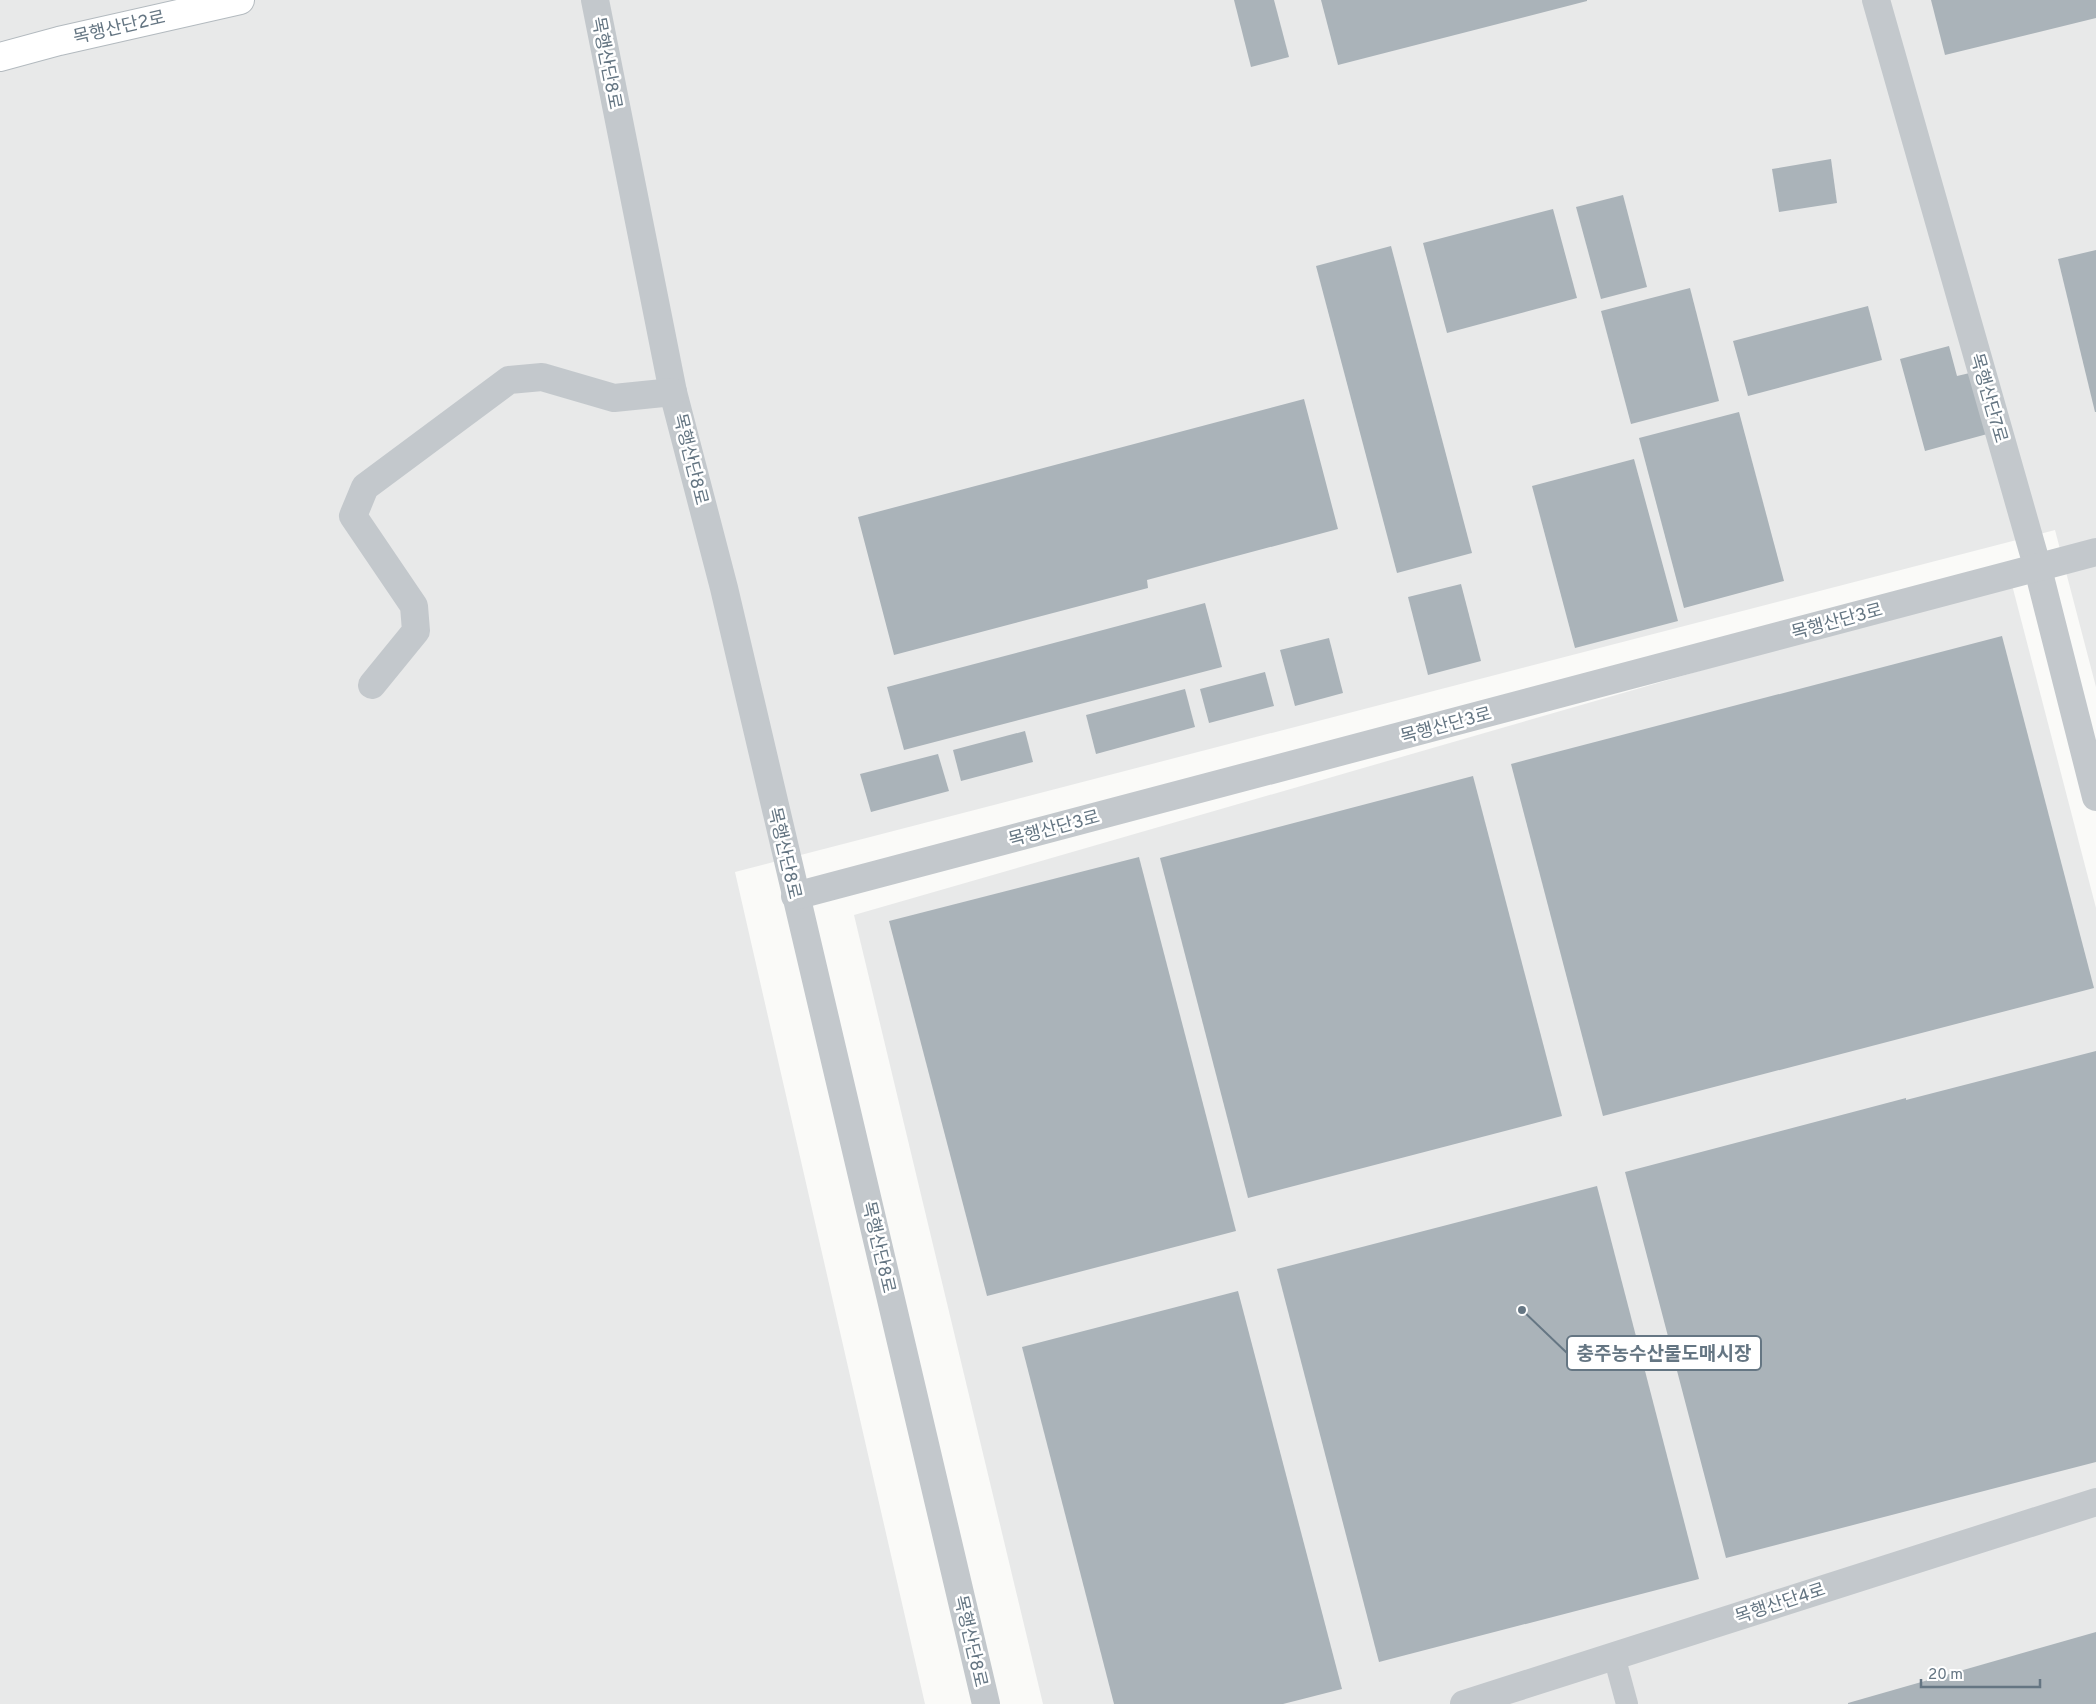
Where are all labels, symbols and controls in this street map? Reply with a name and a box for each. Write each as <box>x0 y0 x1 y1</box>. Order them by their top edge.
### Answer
street label: 목행산단2로 <box>71 7 168 50</box>
street label: 목행산단8로 <box>585 15 626 112</box>
street label: 목행산단7로 <box>1964 351 2011 446</box>
street label: 목행산단8로 <box>667 411 712 508</box>
street label: 목행산단3로 <box>1789 599 1886 646</box>
street label: 목행산단3로 <box>1398 703 1495 750</box>
street label: 목행산단8로 <box>762 805 805 902</box>
street label: 목행산단3로 <box>1006 806 1103 853</box>
street label: 목행산단8로 <box>856 1199 899 1296</box>
callout: 충주농수산물도매시장 <box>1567 1336 1761 1370</box>
text: 충주농수산물도매시장 <box>1577 1343 1751 1367</box>
street label: 목행산단4로 <box>1732 1579 1829 1630</box>
street label: 목행산단8로 <box>948 1593 991 1690</box>
scale bar <box>1921 1656 2040 1688</box>
text: 20 m <box>1928 1666 1963 1685</box>

